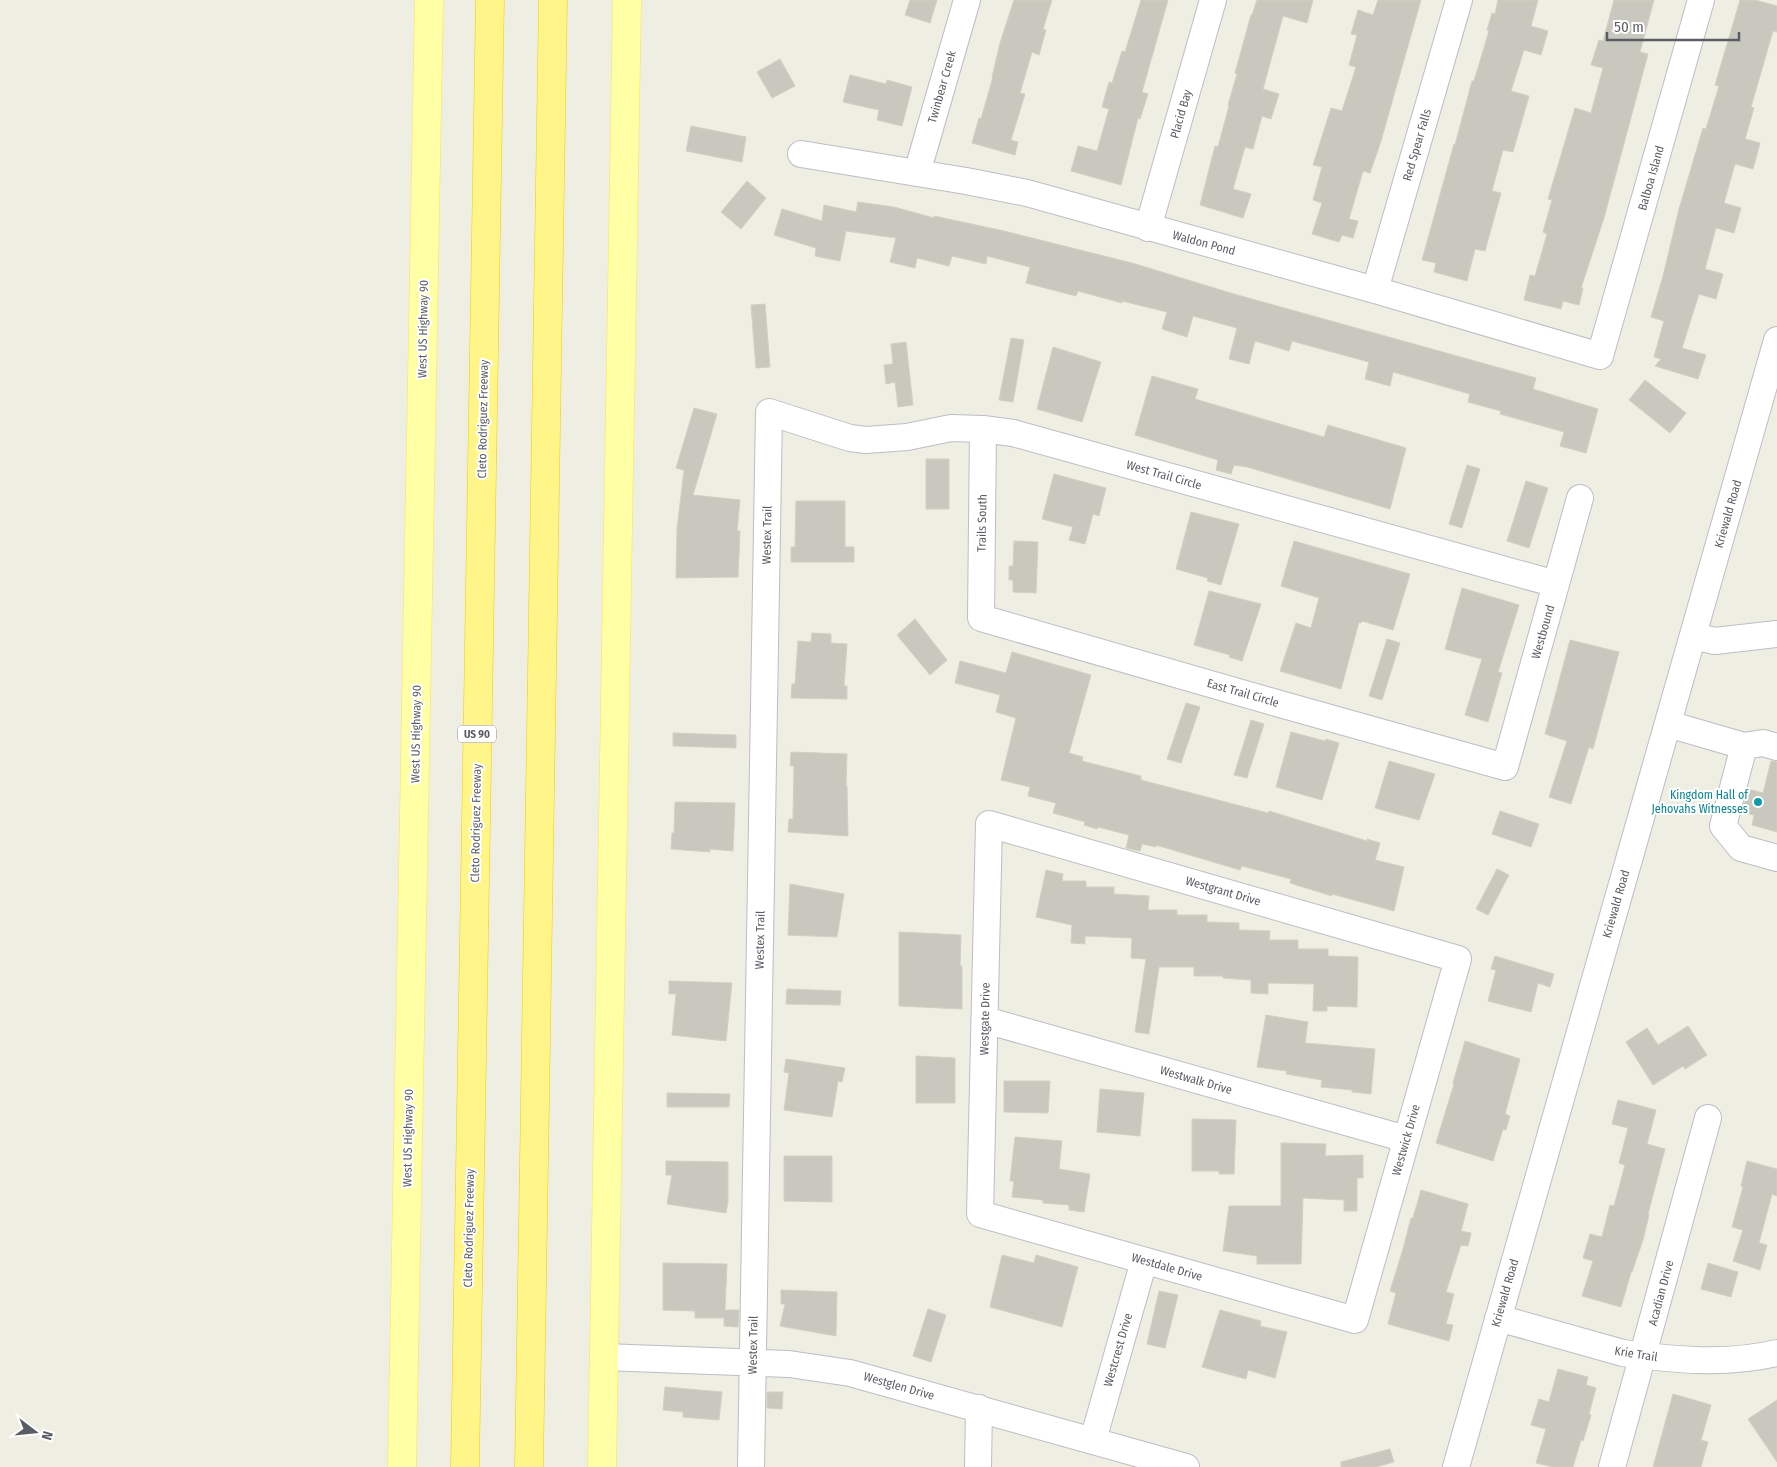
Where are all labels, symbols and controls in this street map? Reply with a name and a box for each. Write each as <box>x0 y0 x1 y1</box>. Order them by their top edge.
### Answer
scale bar <box>1607 10 1740 42</box>
text: 50 m <box>1614 18 1644 36</box>
street label: Twinbear Creek <box>925 49 959 125</box>
street label: Placid Bay <box>1167 87 1195 140</box>
street label: Red Spear Falls <box>1400 107 1434 183</box>
street label: Balboa Island <box>1635 144 1667 212</box>
street label: Waldon Pond <box>1171 228 1237 258</box>
street label: West US Highway 90 <box>415 280 431 378</box>
street label: Cleto Rodriguez Freeway <box>475 359 491 478</box>
street label: West Trail Circle <box>1125 458 1203 492</box>
street label: Kriewald Road <box>1712 478 1744 550</box>
street label: Trails South <box>974 494 990 552</box>
street label: Westex Trail <box>759 506 775 564</box>
street label: Westbound <box>1529 603 1557 661</box>
street label: East Trail Circle <box>1205 676 1281 710</box>
street label: West US Highway 90 <box>408 685 424 783</box>
road number: US 90 <box>458 726 496 742</box>
street label: Cleto Rodriguez Freeway <box>468 763 484 882</box>
place label: Kingdom Hall of Jehovahs Witnesses <box>1652 788 1749 816</box>
marker: Kingdom Hall of Jehovahs Witnesses <box>1752 796 1764 808</box>
street label: Kriewald Road <box>1600 868 1632 940</box>
street label: Westgrant Drive <box>1184 874 1262 908</box>
street label: Westex Trail <box>752 911 768 969</box>
street label: Westgate Drive <box>977 982 993 1056</box>
street label: Westwalk Drive <box>1158 1063 1234 1097</box>
street label: West US Highway 90 <box>400 1089 416 1187</box>
street label: Westwick Drive <box>1389 1103 1423 1177</box>
street label: Cleto Rodriguez Freeway <box>461 1168 477 1287</box>
street label: Westdale Drive <box>1130 1250 1204 1284</box>
street label: Kriewald Road <box>1489 1257 1521 1329</box>
street label: Acadian Drive <box>1646 1259 1676 1327</box>
street label: Westcrest Drive <box>1101 1312 1135 1388</box>
street label: Westex Trail <box>745 1316 761 1374</box>
street label: Krie Trail <box>1613 1344 1659 1364</box>
street label: Westglen Drive <box>862 1369 936 1403</box>
north arrow <box>10 1407 60 1457</box>
text: N <box>38 1429 56 1442</box>

